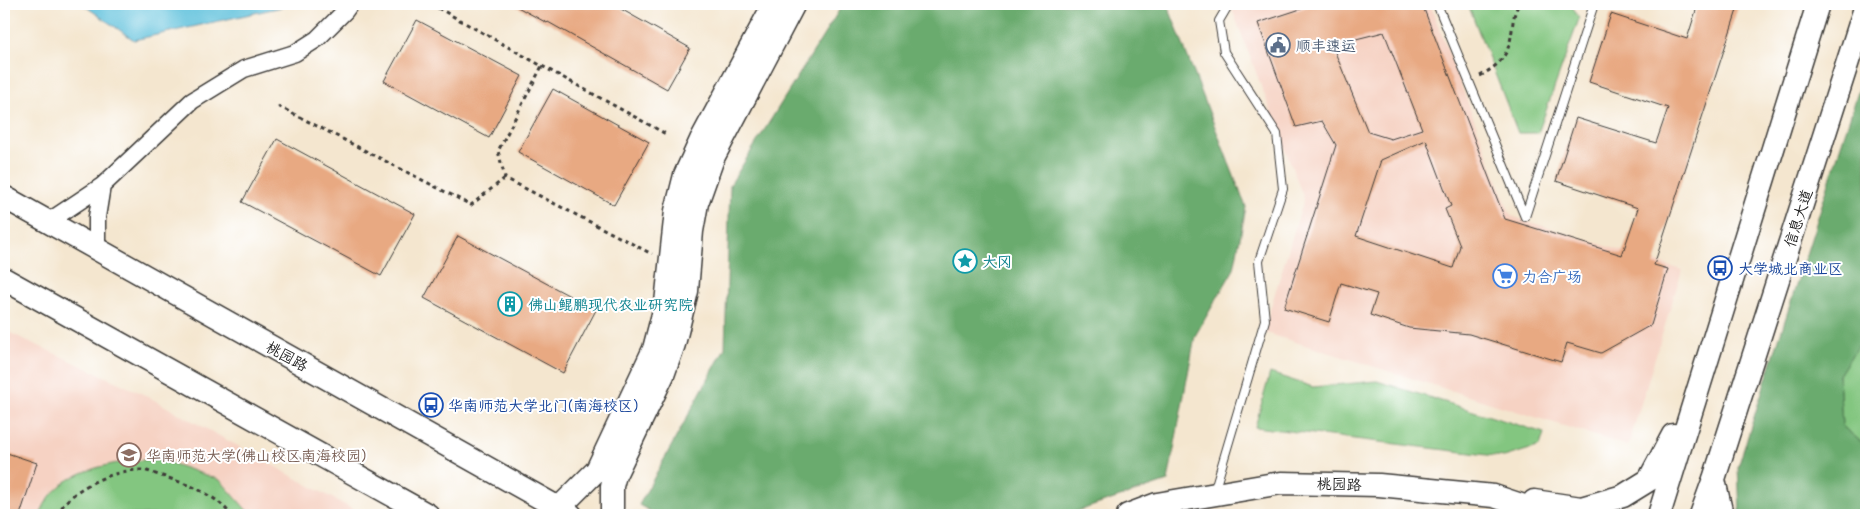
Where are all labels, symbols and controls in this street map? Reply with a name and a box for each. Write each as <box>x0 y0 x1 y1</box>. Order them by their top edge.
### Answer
public building icon: 顺丰速运 <box>1265 32 1291 58</box>
place label: 顺丰速运 <box>1296 35 1356 56</box>
street label: 信息大道 <box>1779 186 1817 250</box>
place icon: 大冈 <box>952 248 978 274</box>
place label: 大冈 <box>982 251 1012 272</box>
bus stop icon: 大学城北商业区 <box>1707 255 1733 281</box>
place label: 大学城北商业区 <box>1738 258 1843 279</box>
supermarket icon: 力合广场 <box>1492 263 1518 289</box>
place label: 力合广场 <box>1522 266 1582 287</box>
building icon: 佛山鲲鹏现代农业研究院 <box>497 291 523 317</box>
place label: 佛山鲲鹏现代农业研究院 <box>528 294 693 315</box>
street label: 桃园路 <box>262 336 312 376</box>
bus stop icon: 华南师范大学北门(南海校区) <box>418 392 444 418</box>
place label: 华南师范大学北门(南海校区) <box>448 395 638 416</box>
school or university icon: 华南师范大学(佛山校区南海校园) <box>116 442 142 468</box>
place label: 华南师范大学(佛山校区南海校园) <box>146 445 366 466</box>
street label: 桃园路 <box>1316 473 1362 495</box>

